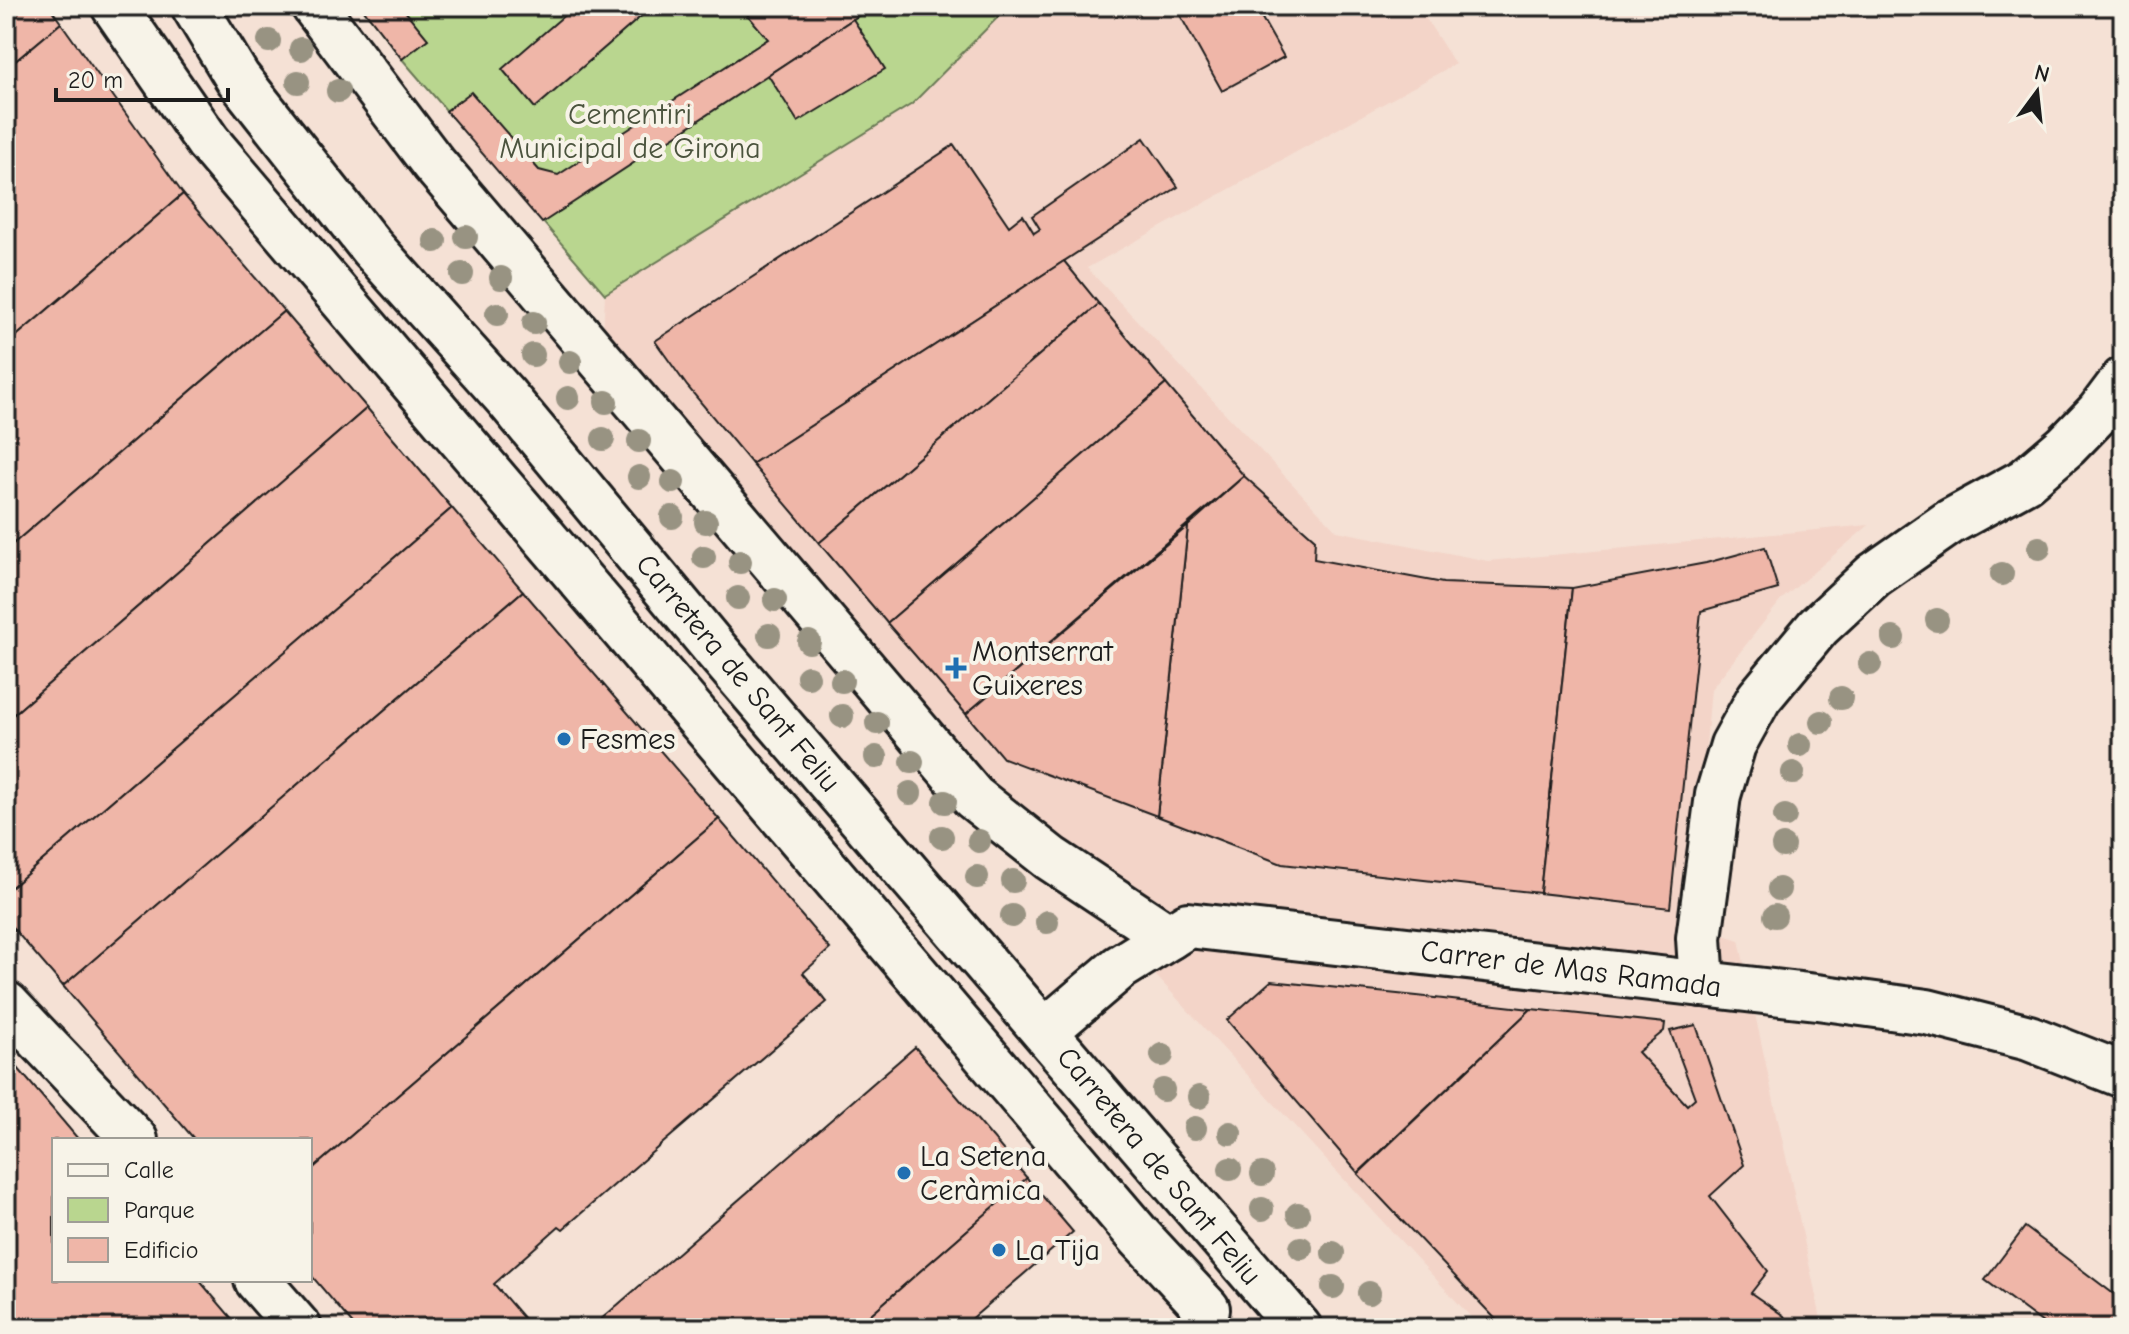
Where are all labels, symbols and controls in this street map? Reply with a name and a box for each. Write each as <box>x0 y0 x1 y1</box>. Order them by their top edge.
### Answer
scale bar <box>56 52 228 102</box>
north arrow <box>1997 52 2077 132</box>
text: N <box>2032 59 2052 88</box>
text: 20 m <box>68 66 123 94</box>
park label: Cementiri Municipal de Girona <box>499 97 761 166</box>
street label: Carretera de Sant Feliu <box>628 547 848 799</box>
place label: Montserrat Guixeres <box>972 634 1114 703</box>
marker: Montserrat Guixeres <box>947 659 965 677</box>
place label: Fesmes <box>580 722 675 757</box>
marker: Fesmes <box>555 730 573 748</box>
street label: Carrer de Mas Ramada <box>1419 933 1723 1005</box>
street label: Carretera de Sant Feliu <box>1049 1040 1269 1292</box>
legend <box>52 1138 312 1282</box>
place label: La Setena Ceràmica <box>920 1139 1046 1208</box>
text: Calle <box>124 1156 174 1184</box>
marker: La Setena Ceràmica <box>895 1164 913 1182</box>
text: Parque <box>124 1196 195 1224</box>
place label: La Tija <box>1015 1233 1100 1268</box>
text: Edificio <box>124 1236 199 1264</box>
marker: La Tija <box>990 1241 1008 1259</box>

